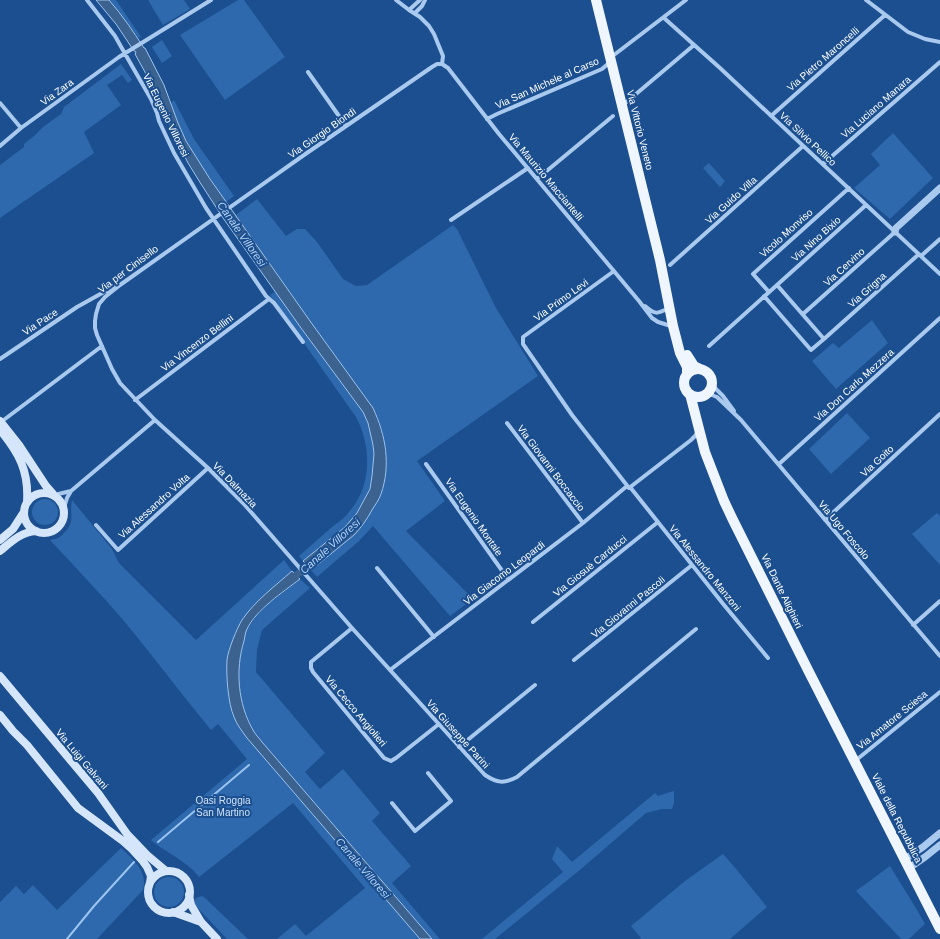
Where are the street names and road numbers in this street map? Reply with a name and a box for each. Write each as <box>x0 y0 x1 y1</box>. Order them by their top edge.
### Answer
street label: Via Pietro Maroncelli <box>785 25 861 93</box>
street label: Via San Michele al Carso <box>494 55 601 111</box>
street label: Via Eugenio Villoresi <box>141 72 191 158</box>
street label: Via Luciano Manara <box>839 73 913 140</box>
street label: Via Zara <box>39 76 76 108</box>
street label: Via Vittorio Veneto <box>625 89 655 171</box>
street label: Via Giorgio Biondi <box>286 106 358 160</box>
street label: Via Silvio Pellico <box>777 110 839 168</box>
street label: Via Maurizio Macciantelli <box>506 131 586 223</box>
street label: Via Guido Villa <box>703 174 759 226</box>
street label: Vicolo Monviso <box>757 206 815 260</box>
street label: Via Nino Bixio <box>789 214 843 264</box>
street label: Via per Cinisello <box>96 243 160 295</box>
street label: Via Cervino <box>821 245 867 288</box>
street label: Via Grigna <box>846 270 888 310</box>
street label: Via Primo Levi <box>532 277 590 323</box>
street label: Via Pace <box>20 306 60 337</box>
street label: Via Vincenzo Bellini <box>159 312 235 374</box>
street label: Via Don Carlo Mezzera <box>812 346 896 424</box>
street label: Via Giovanni Boccaccio <box>515 423 587 514</box>
street label: Via Goito <box>858 443 896 479</box>
street label: Via Dalmazia <box>211 460 260 510</box>
street label: Via Alessandro Volta <box>116 471 192 541</box>
street label: Via Eugenio Montale <box>443 476 505 558</box>
street label: Via Ugo Foscolo <box>816 498 872 562</box>
street label: Via Alessandro Manzoni <box>667 523 743 613</box>
street label: Via Giosuè Carducci <box>551 533 629 599</box>
street label: Via Giacomo Leopardi <box>461 539 547 607</box>
street label: Via Dante Alighieri <box>759 552 805 630</box>
street label: Via Giovanni Pascoli <box>589 574 667 640</box>
street label: Via Cecco Angiolieri <box>323 673 389 749</box>
street label: Via Amatore Sciesa <box>855 688 930 752</box>
street label: Via Giuseppe Parini <box>424 698 492 770</box>
street label: Via Luigi Galvani <box>54 727 110 791</box>
street label: Viale della Repubblica <box>870 771 925 865</box>

